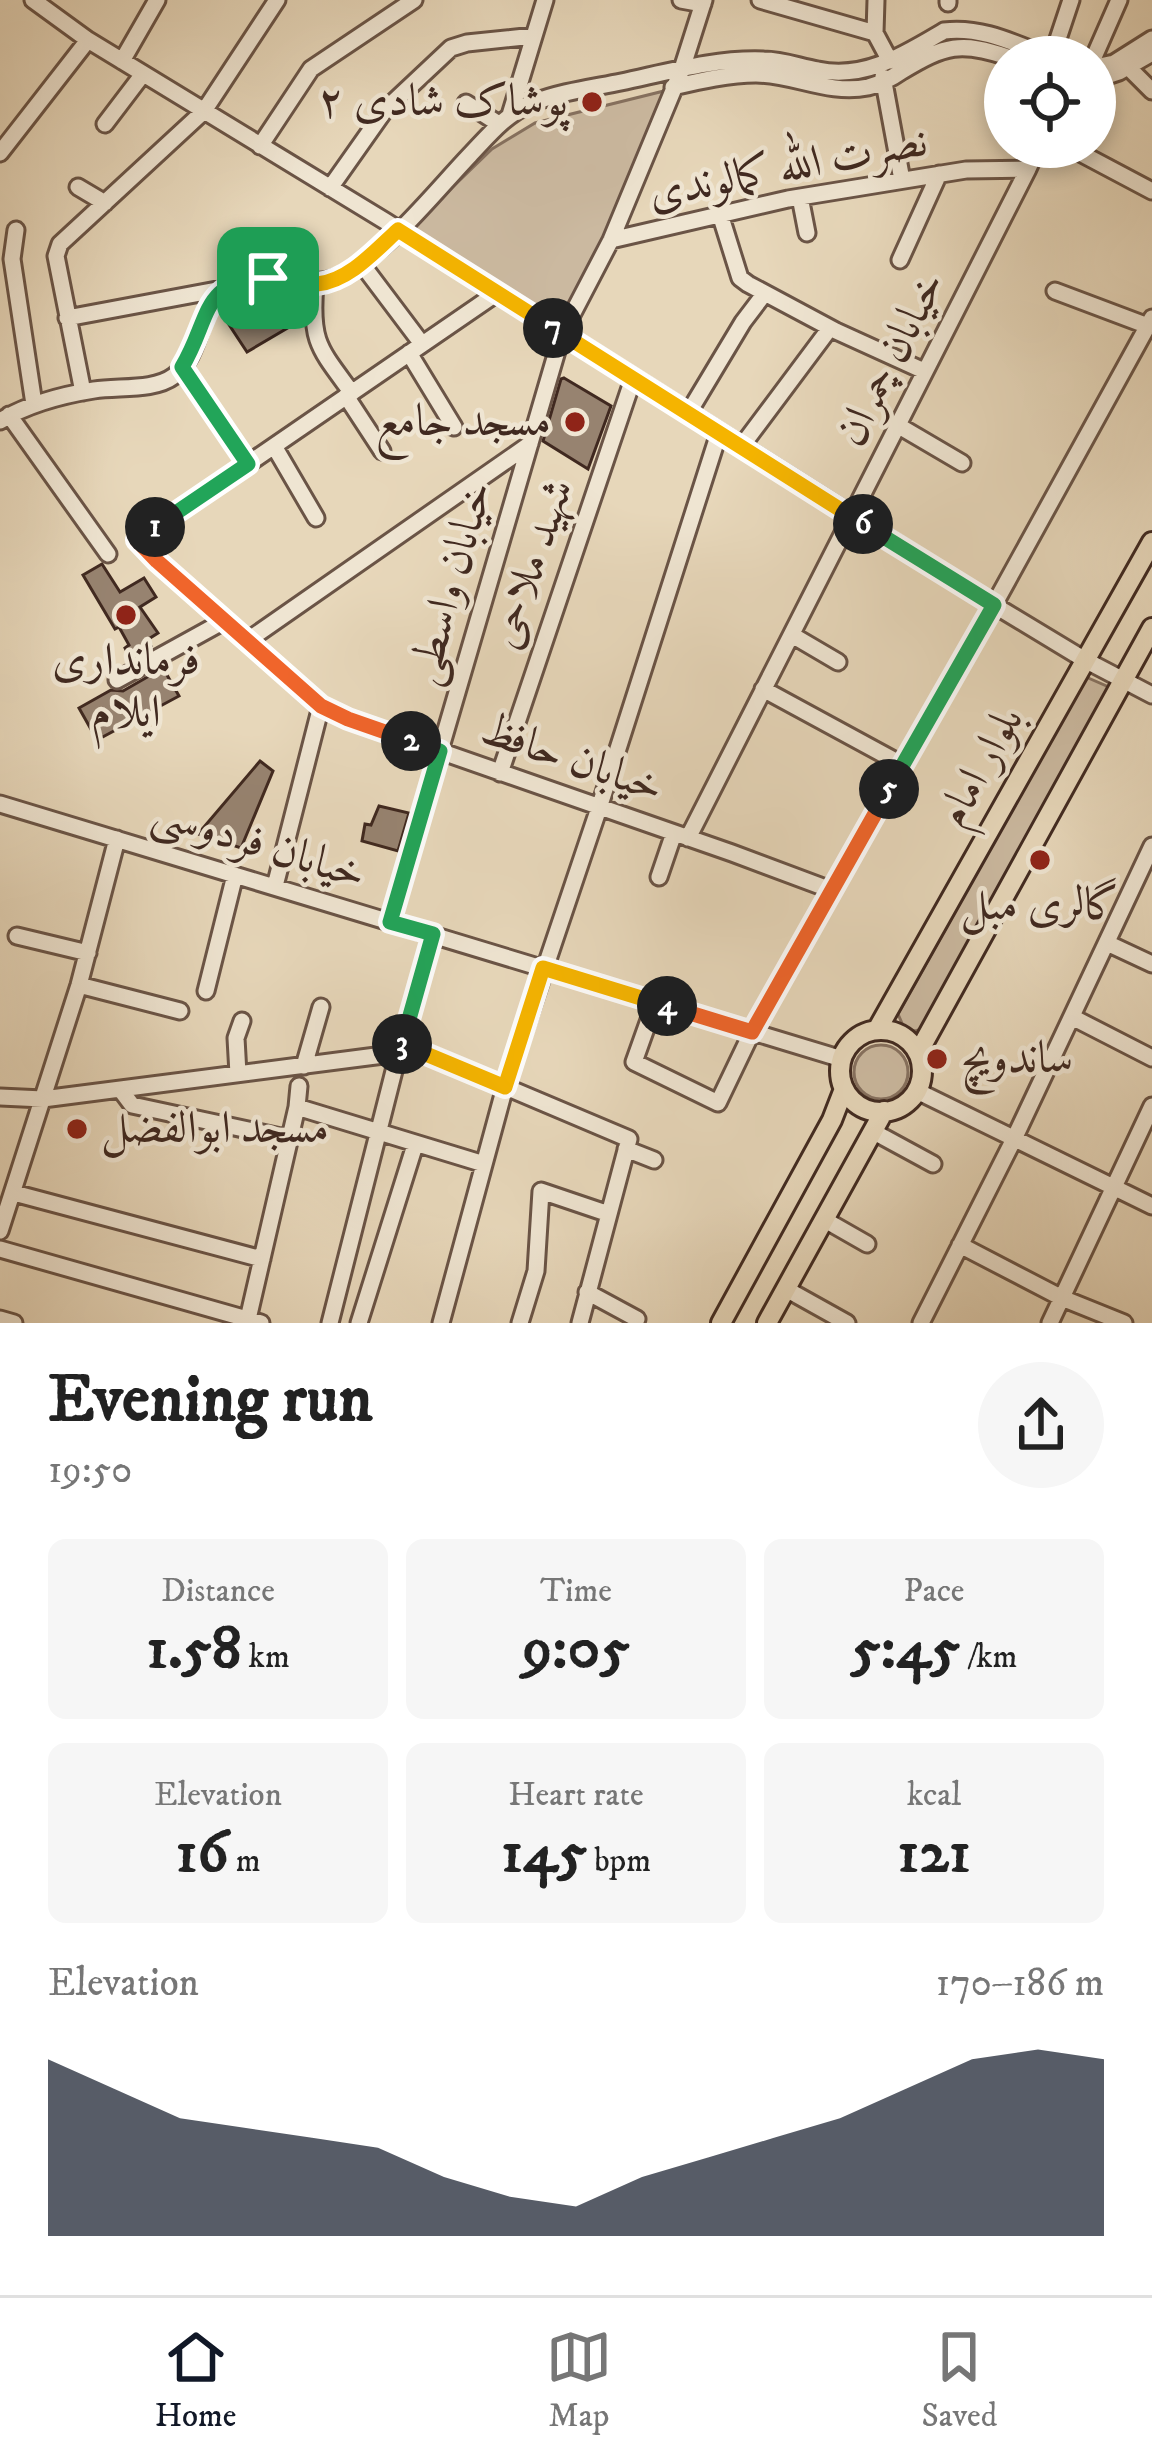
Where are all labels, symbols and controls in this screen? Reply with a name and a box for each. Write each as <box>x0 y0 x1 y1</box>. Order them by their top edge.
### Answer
map controls <box>984 36 1116 168</box>
button: locate <box>984 36 1116 168</box>
place label: پوشاک شادی ۲ <box>318 74 570 132</box>
marker: پوشاک شادی ۲ <box>579 89 605 115</box>
street label: نصرت الله کمالوندی <box>642 105 932 222</box>
pin <box>217 227 319 329</box>
icon: arrive <box>235 245 301 311</box>
street label: خیابان چمران <box>823 262 959 456</box>
pin: 7 <box>523 298 583 358</box>
text: 7 <box>544 307 562 348</box>
place label: مسجد جامع <box>376 394 551 460</box>
marker: مسجد جامع <box>562 409 588 435</box>
street label: شهید ملاحی <box>477 472 587 656</box>
street label: خیابان واسطی <box>395 475 508 692</box>
pin: 6 <box>833 494 893 554</box>
pin: 1 <box>125 497 185 557</box>
text: 6 <box>854 503 872 544</box>
text: 1 <box>149 506 161 547</box>
marker: فرمانداری ایلام <box>113 602 139 628</box>
place label: فرمانداری ایلام <box>52 633 200 750</box>
street label: بلوار امام <box>925 697 1045 842</box>
street label: خیابان حافظ <box>473 702 671 816</box>
pin: 2 <box>381 711 441 771</box>
text: 2 <box>403 720 419 761</box>
pin: 5 <box>859 759 919 819</box>
text: 5 <box>881 768 897 809</box>
street label: خیابان فردوسی <box>145 785 373 904</box>
marker: گالری مبل <box>1027 847 1053 873</box>
place label: گالری مبل <box>960 877 1120 935</box>
pin: 4 <box>637 976 697 1036</box>
text: 4 <box>658 985 677 1026</box>
pin: 3 <box>372 1014 432 1074</box>
text: 3 <box>396 1023 408 1064</box>
place label: ساندویچ <box>961 1031 1073 1095</box>
marker: ساندویچ <box>924 1046 950 1072</box>
place label: مسجد ابوالفضل <box>101 1101 329 1158</box>
marker: مسجد ابوالفضل <box>64 1116 90 1142</box>
text: Evening run <box>48 1360 373 1442</box>
button: share <box>978 1362 1104 1488</box>
text: 19:50 <box>48 1446 132 1495</box>
text: Distance <box>161 1571 275 1612</box>
text: Time <box>540 1571 612 1612</box>
text: Pace <box>903 1571 965 1612</box>
text: 1.58 <box>146 1612 241 1687</box>
text: 9:05 <box>522 1612 630 1687</box>
text: 5:45 <box>851 1612 960 1687</box>
text: km <box>241 1637 290 1678</box>
text: /km <box>960 1637 1017 1678</box>
text: Elevation <box>154 1775 282 1816</box>
text: Heart rate <box>508 1775 644 1816</box>
text: kcal <box>907 1775 961 1816</box>
text: 16 <box>176 1816 229 1891</box>
text: 145 <box>501 1816 587 1891</box>
text: 121 <box>897 1816 971 1891</box>
text: m <box>229 1841 260 1882</box>
text: bpm <box>587 1841 651 1882</box>
text: Elevation <box>48 1959 199 2008</box>
text: 170–186 m <box>936 1959 1104 2008</box>
tab: Home <box>155 2324 236 2437</box>
tab: Map <box>546 2324 612 2437</box>
tab: Saved <box>921 2324 997 2437</box>

